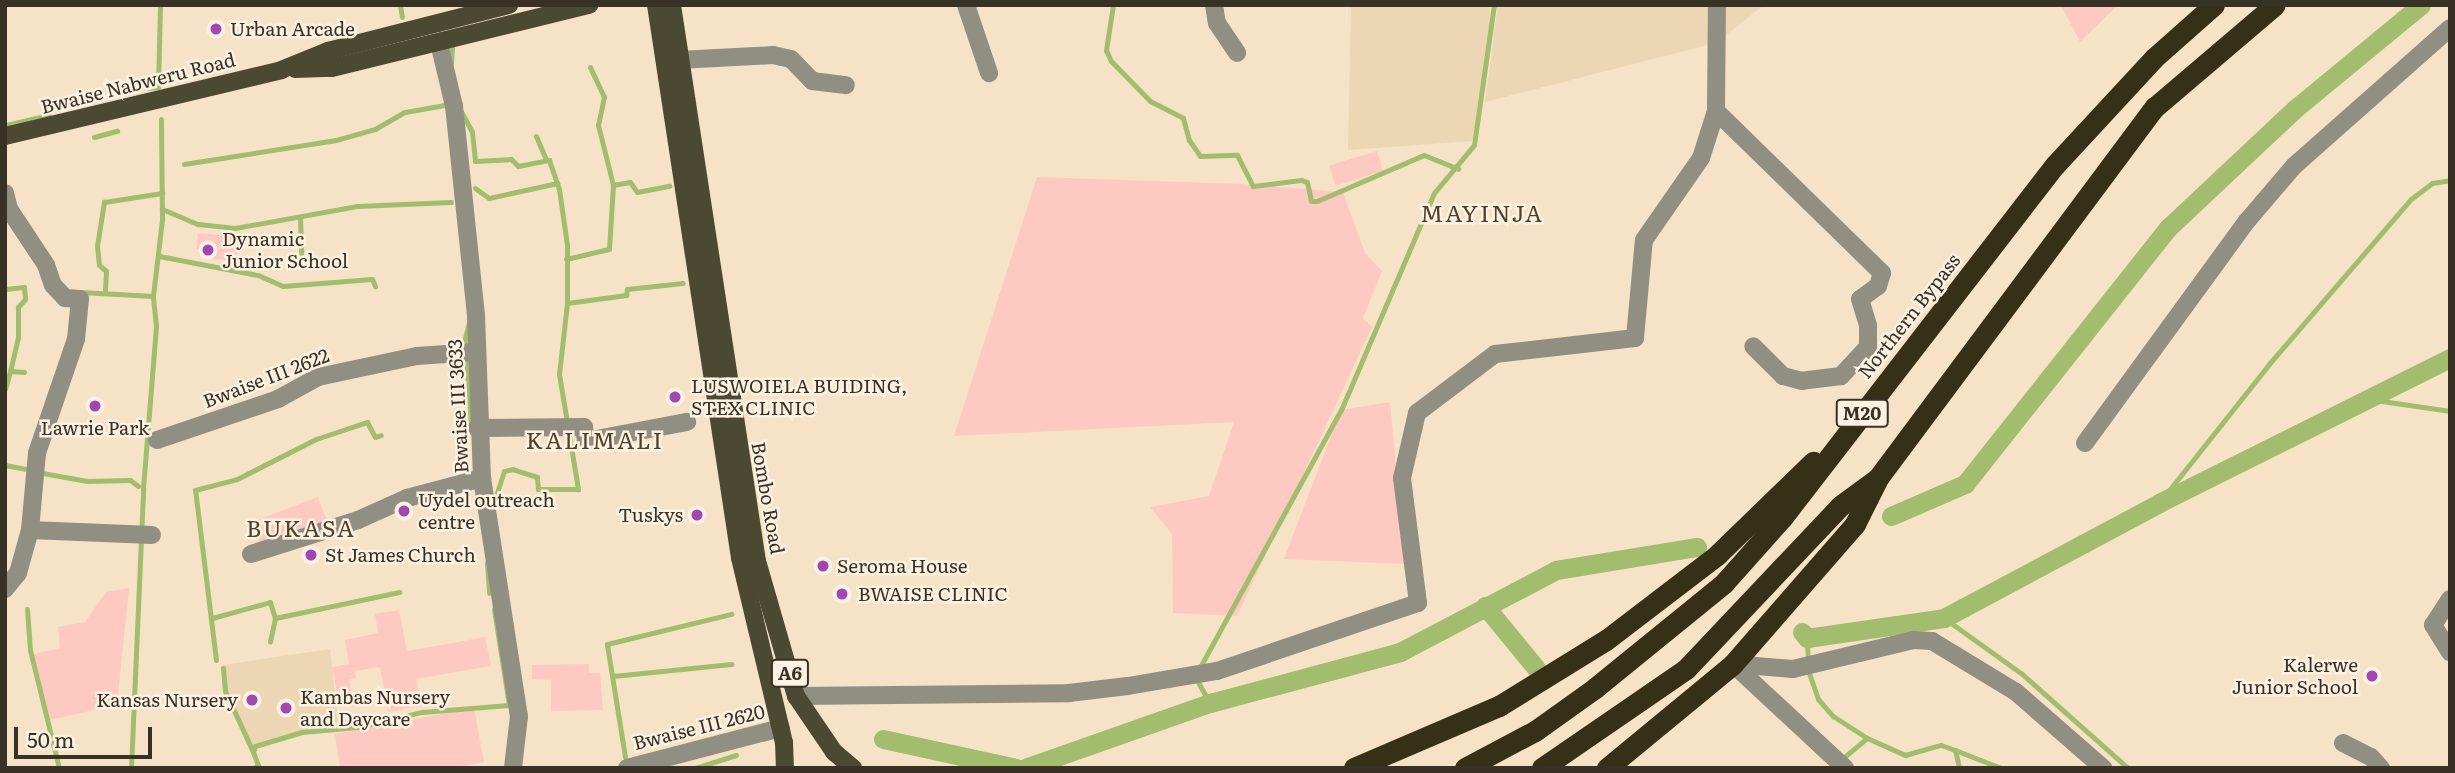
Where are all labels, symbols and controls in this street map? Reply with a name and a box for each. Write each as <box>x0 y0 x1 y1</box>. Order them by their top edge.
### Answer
place label: Urban Arcade <box>230 18 355 40</box>
marker: Urban Arcade <box>208 21 224 37</box>
street label: Bwaise Nabweru Road <box>38 48 238 118</box>
district label: MAYINJA <box>1421 198 1543 226</box>
place label: Dynamic Junior School <box>222 228 348 272</box>
marker: Dynamic Junior School <box>200 242 216 258</box>
street label: Northern Bypass <box>1853 249 1965 383</box>
street label: Bwaise III 3633 <box>443 338 473 474</box>
street label: Bwaise III 2622 <box>200 343 332 413</box>
place label: LUSWOIELA BUIDING, STEX CLINIC <box>691 375 907 419</box>
marker: LUSWOIELA BUIDING, STEX CLINIC <box>665 387 685 407</box>
marker: Lawrie Park <box>87 398 103 414</box>
road number: M20 <box>1834 398 1890 428</box>
place label: Lawrie Park <box>41 417 149 439</box>
district label: KALIMALI <box>527 425 663 453</box>
street label: Bombo Road <box>747 440 789 556</box>
place label: Uydel outreach centre <box>418 489 555 533</box>
marker: Uydel outreach centre <box>396 503 412 519</box>
place label: Tuskys <box>618 504 683 526</box>
marker: Tuskys <box>689 507 705 523</box>
district label: BUKASA <box>247 513 355 541</box>
place label: St James Church <box>325 544 476 566</box>
marker: St James Church <box>303 547 319 563</box>
place label: Seroma House <box>837 555 968 577</box>
marker: Seroma House <box>815 558 831 574</box>
place label: BWAISE CLINIC <box>858 583 1008 605</box>
marker: BWAISE CLINIC <box>832 584 852 604</box>
place label: Kalerwe Junior School <box>2232 654 2358 698</box>
road number: A6 <box>771 658 809 688</box>
marker: Kalerwe Junior School <box>2364 668 2380 684</box>
place label: Kambas Nursery and Daycare <box>300 686 450 730</box>
place label: Kansas Nursery <box>96 689 238 711</box>
marker: Kansas Nursery <box>244 692 260 708</box>
marker: Kambas Nursery and Daycare <box>278 700 294 716</box>
street label: Bwaise III 2620 <box>631 700 767 754</box>
scale bar <box>18 714 156 758</box>
text: 50 m <box>27 723 74 754</box>

